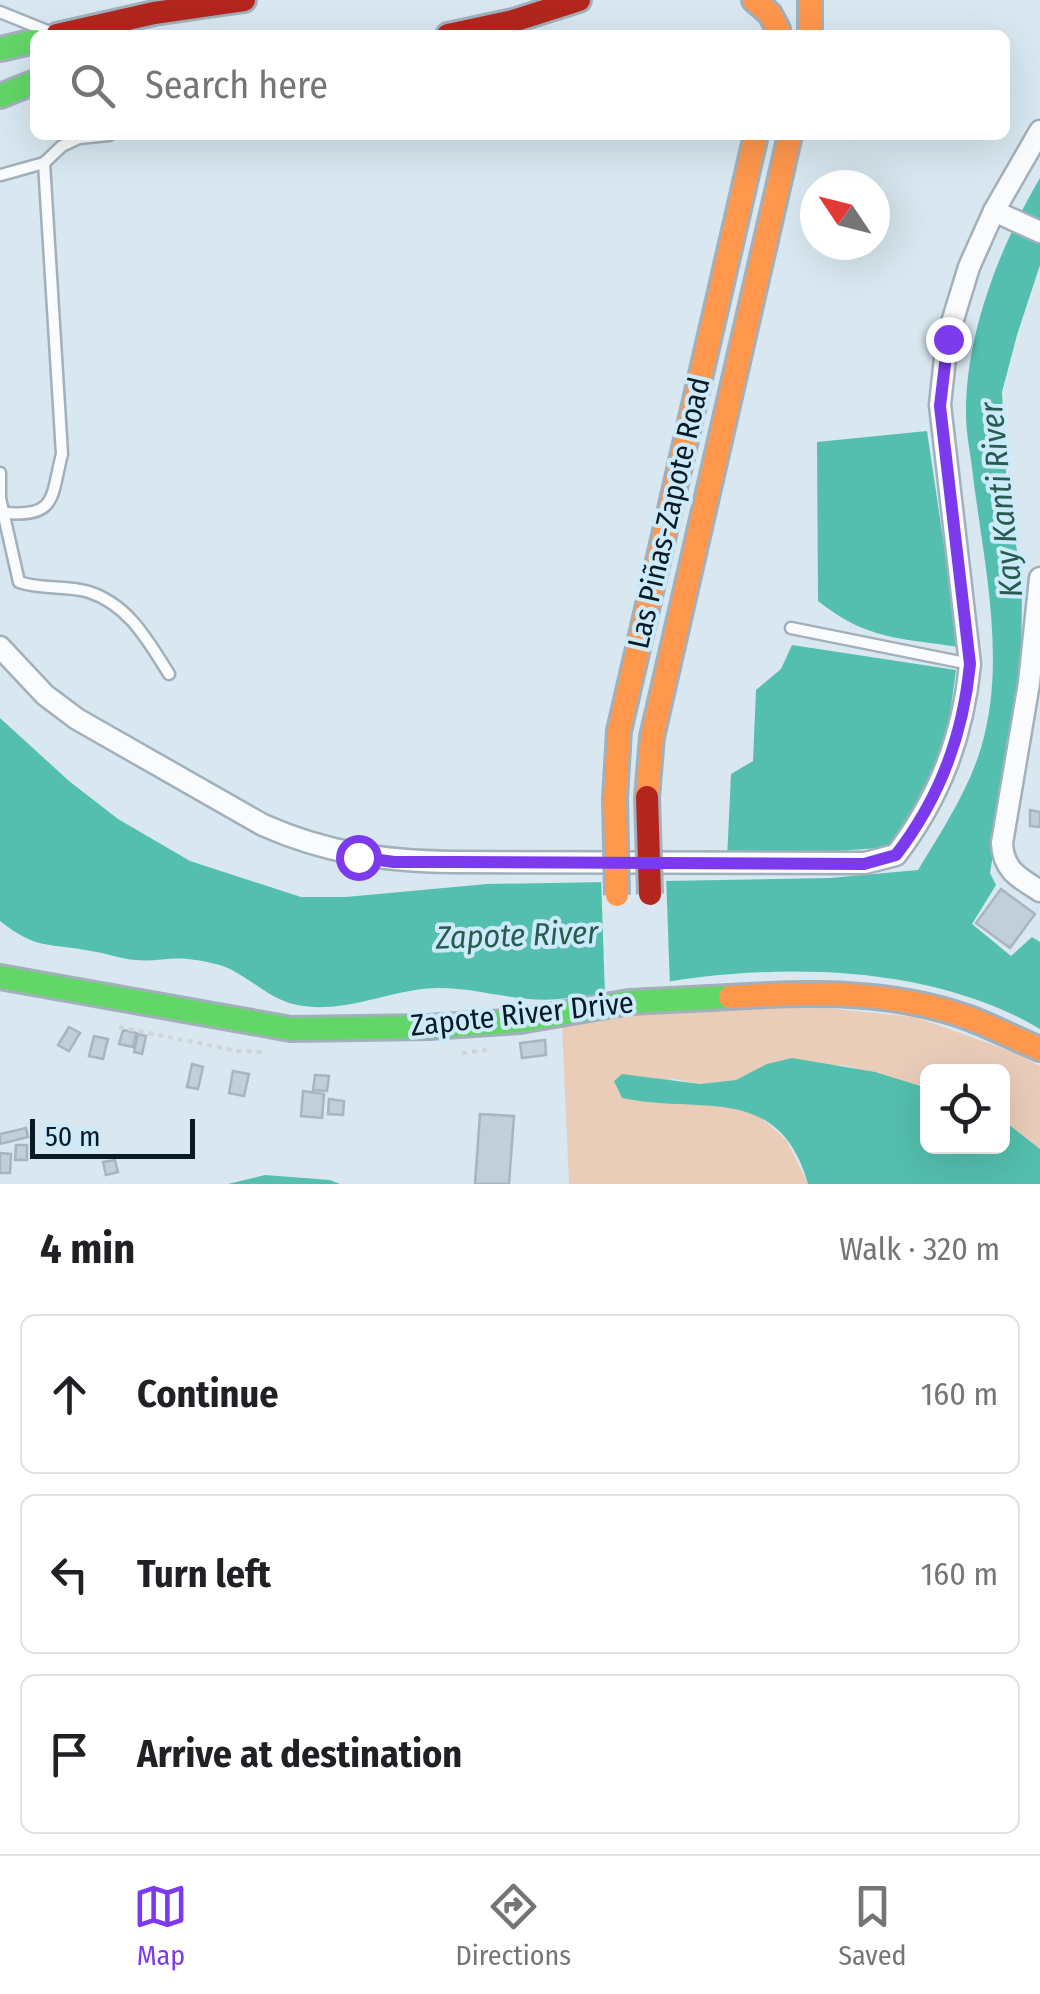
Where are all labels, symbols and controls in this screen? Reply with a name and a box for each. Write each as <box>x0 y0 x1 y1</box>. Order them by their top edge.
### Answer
search box <box>30 30 1010 140</box>
icon: search <box>65 58 120 113</box>
text: Search here <box>145 62 328 108</box>
north arrow <box>800 170 890 260</box>
route end <box>926 317 972 363</box>
street label: Las Piñas-Zapote Road <box>620 374 718 652</box>
water label: Kay Kanti River <box>972 400 1030 599</box>
route start <box>336 835 382 881</box>
water label: Zapote River <box>434 913 600 957</box>
street label: Zapote River Drive <box>409 984 635 1044</box>
map controls <box>920 1064 1010 1154</box>
button: locate <box>920 1064 1010 1154</box>
scale bar <box>30 1114 195 1158</box>
text: 50 m <box>45 1120 101 1153</box>
text: 4 min <box>40 1224 135 1274</box>
text: Walk · 320 m <box>839 1230 1000 1268</box>
icon: ahead <box>42 1367 97 1422</box>
text: Continue <box>137 1371 278 1417</box>
text: 160 m <box>921 1375 998 1413</box>
icon: left <box>42 1547 97 1602</box>
text: Turn left <box>137 1551 271 1597</box>
text: 160 m <box>921 1555 998 1593</box>
icon: arrive <box>42 1727 97 1782</box>
text: Arrive at destination <box>137 1731 462 1777</box>
tab: Map <box>133 1879 188 1972</box>
tab: Directions <box>455 1879 571 1972</box>
tab: Saved <box>838 1879 907 1972</box>

